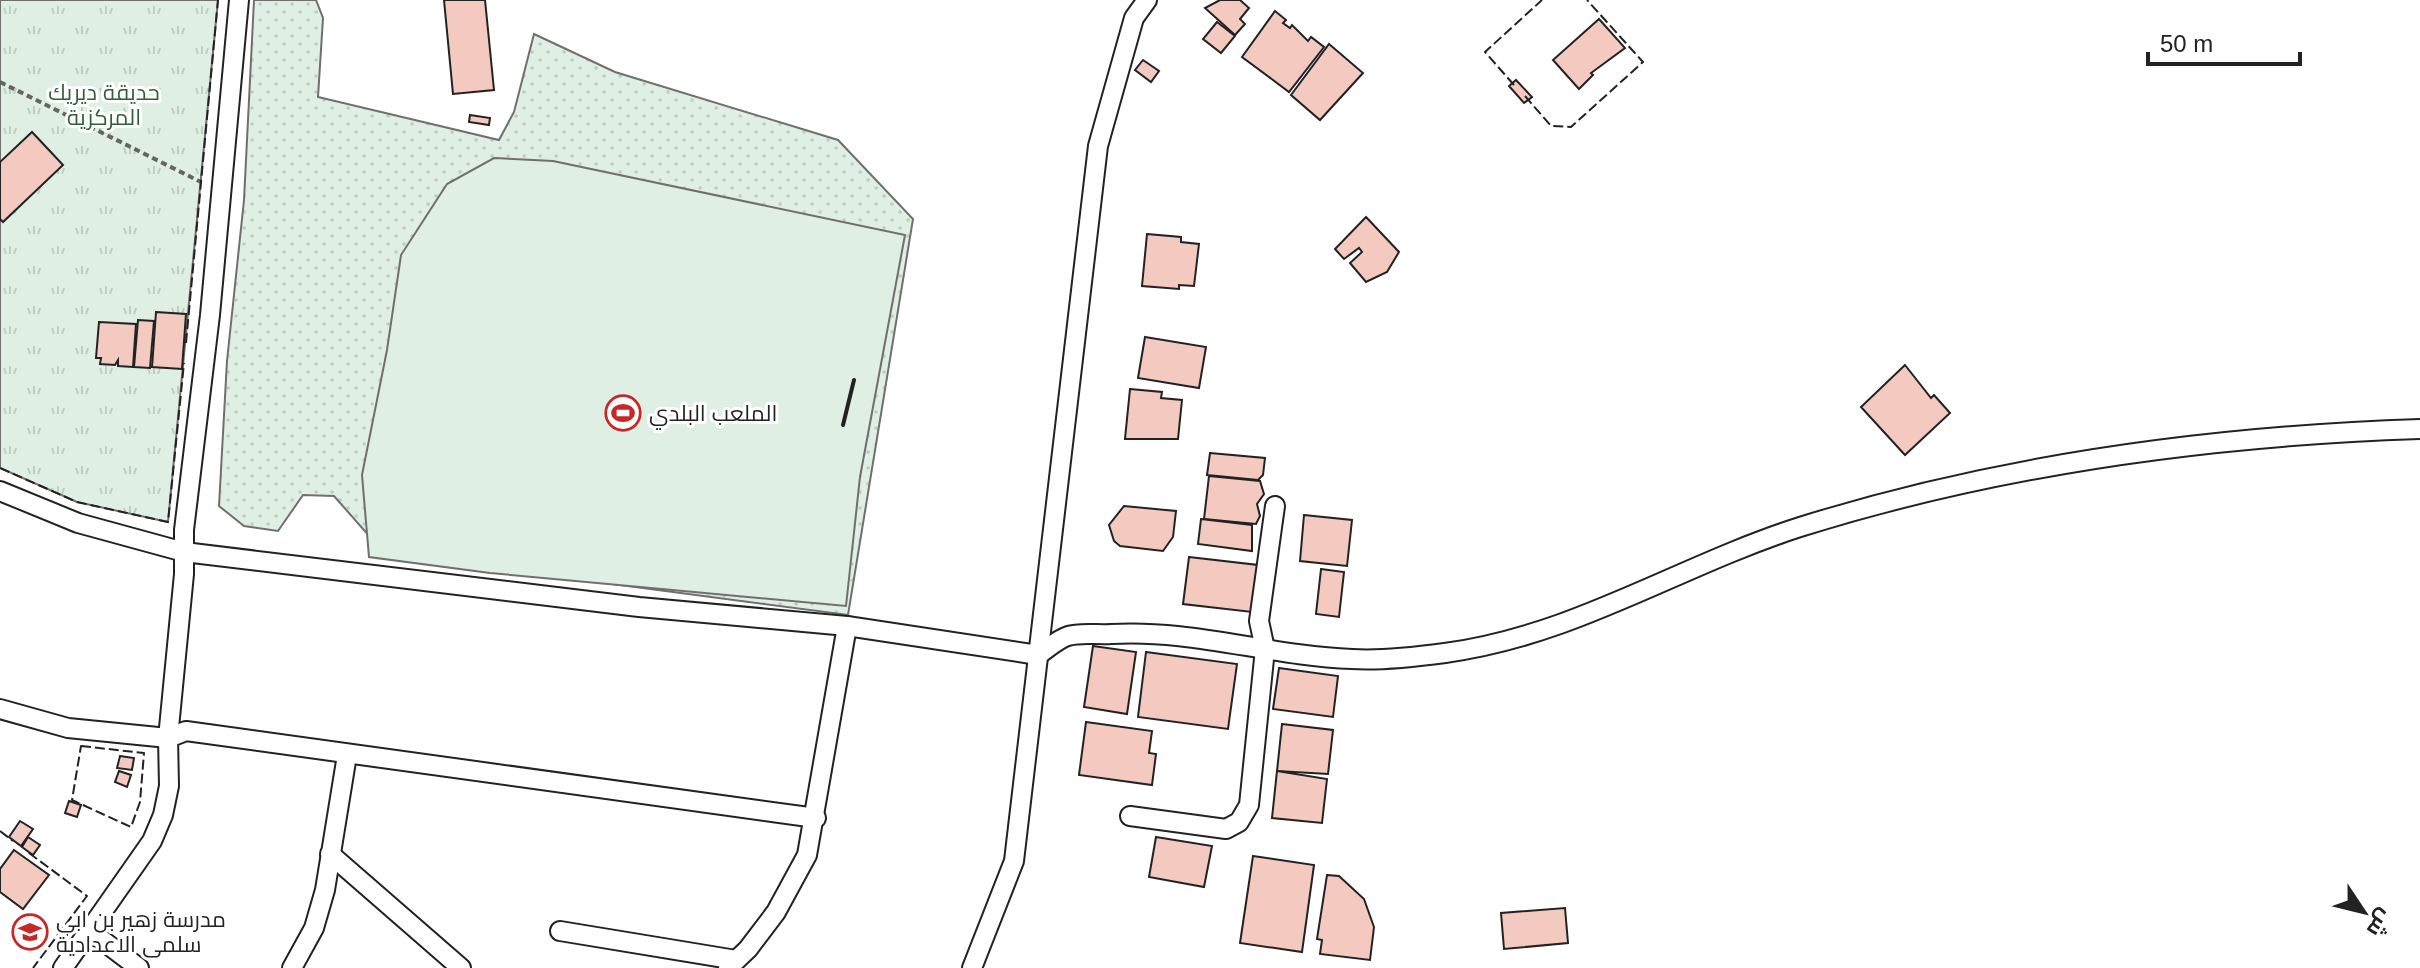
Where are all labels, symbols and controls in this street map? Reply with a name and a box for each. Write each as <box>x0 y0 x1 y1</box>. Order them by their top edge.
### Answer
scale bar <box>2148 16 2300 66</box>
text: 50 m <box>2160 30 2213 57</box>
park label: حديقة ديريك المركزية <box>48 80 160 130</box>
sports icon: الملعب البلدي <box>604 394 642 432</box>
place label: الملعب البلدي <box>649 401 777 430</box>
north arrow <box>2324 872 2404 952</box>
text: ش <box>2361 904 2398 942</box>
place label: مدرسة زهير بن ابي سلمى الاعدادية <box>56 907 226 958</box>
school or university icon: مدرسة زهير بن ابي سلمى الاعدادية <box>11 913 49 951</box>

